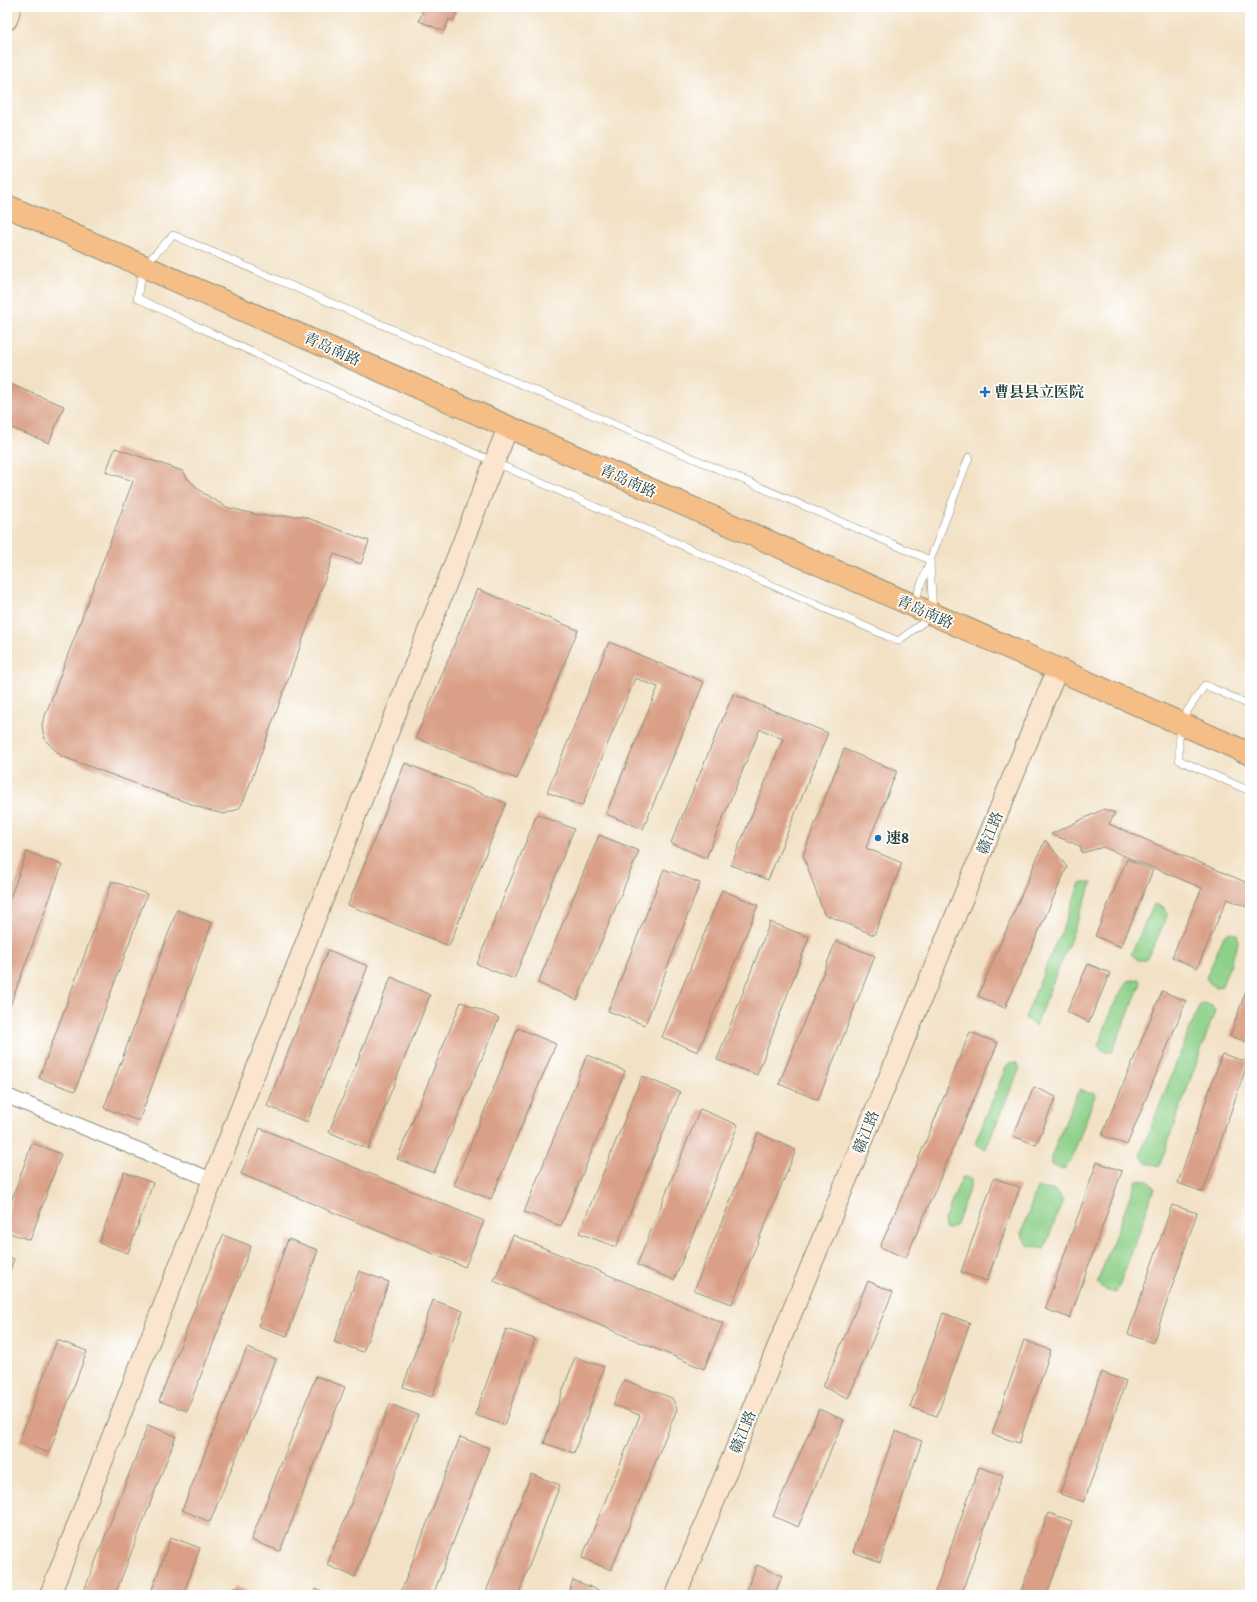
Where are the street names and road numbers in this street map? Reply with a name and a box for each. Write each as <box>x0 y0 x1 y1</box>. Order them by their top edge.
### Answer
street label: 青岛南路 <box>300 329 363 372</box>
street label: 青岛南路 <box>596 461 659 504</box>
street label: 青岛南路 <box>893 592 956 635</box>
street label: 赣江路 <box>973 809 1010 858</box>
street label: 赣江路 <box>849 1108 886 1157</box>
street label: 赣江路 <box>726 1408 763 1457</box>

